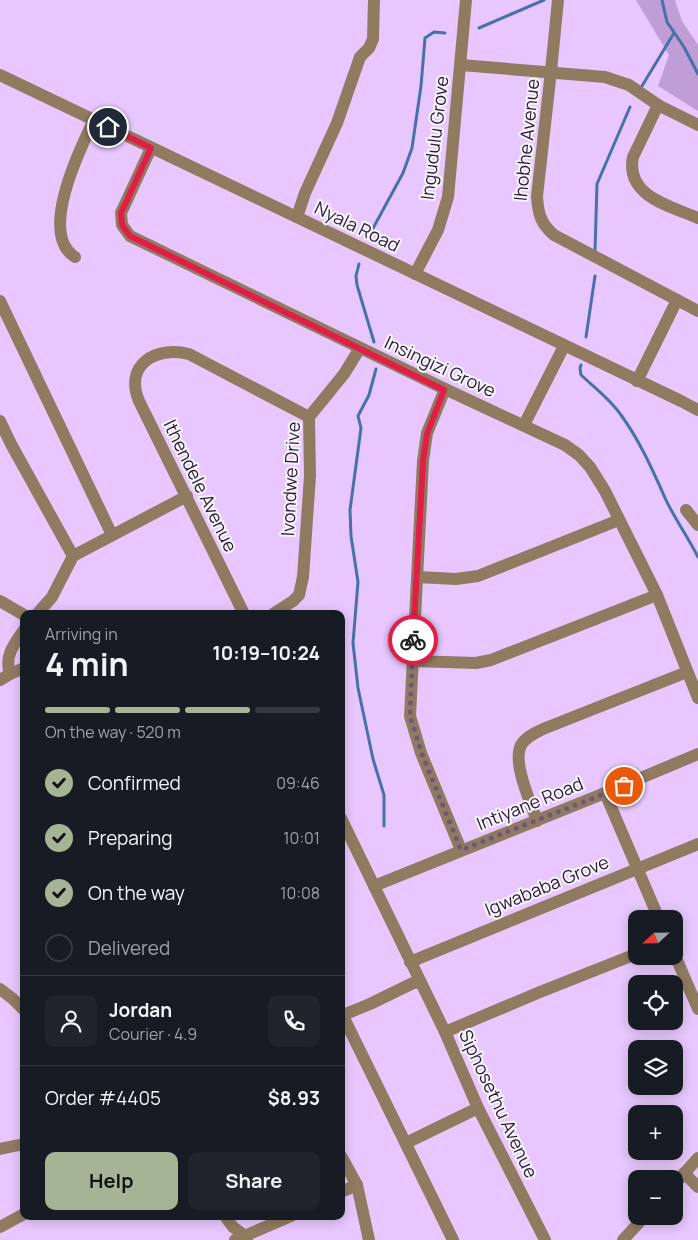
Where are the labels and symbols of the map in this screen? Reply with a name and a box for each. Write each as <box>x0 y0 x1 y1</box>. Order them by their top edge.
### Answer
street label: Ingudulu Grove <box>414 75 454 201</box>
street label: Ihobhe Avenue <box>508 78 544 202</box>
pin <box>87 106 129 148</box>
street label: Nyala Road <box>311 195 404 257</box>
street label: Insingizi Grove <box>381 330 500 402</box>
street label: Ithendele Avenue <box>159 416 243 556</box>
street label: Ivondwe Drive <box>275 421 305 537</box>
courier <box>388 615 438 665</box>
pin <box>603 765 645 807</box>
street label: Intiyane Road <box>473 771 586 835</box>
street label: Igwababa Grove <box>481 849 612 921</box>
north arrow <box>628 910 682 965</box>
street label: Siphosethu Avenue <box>454 1026 544 1182</box>

